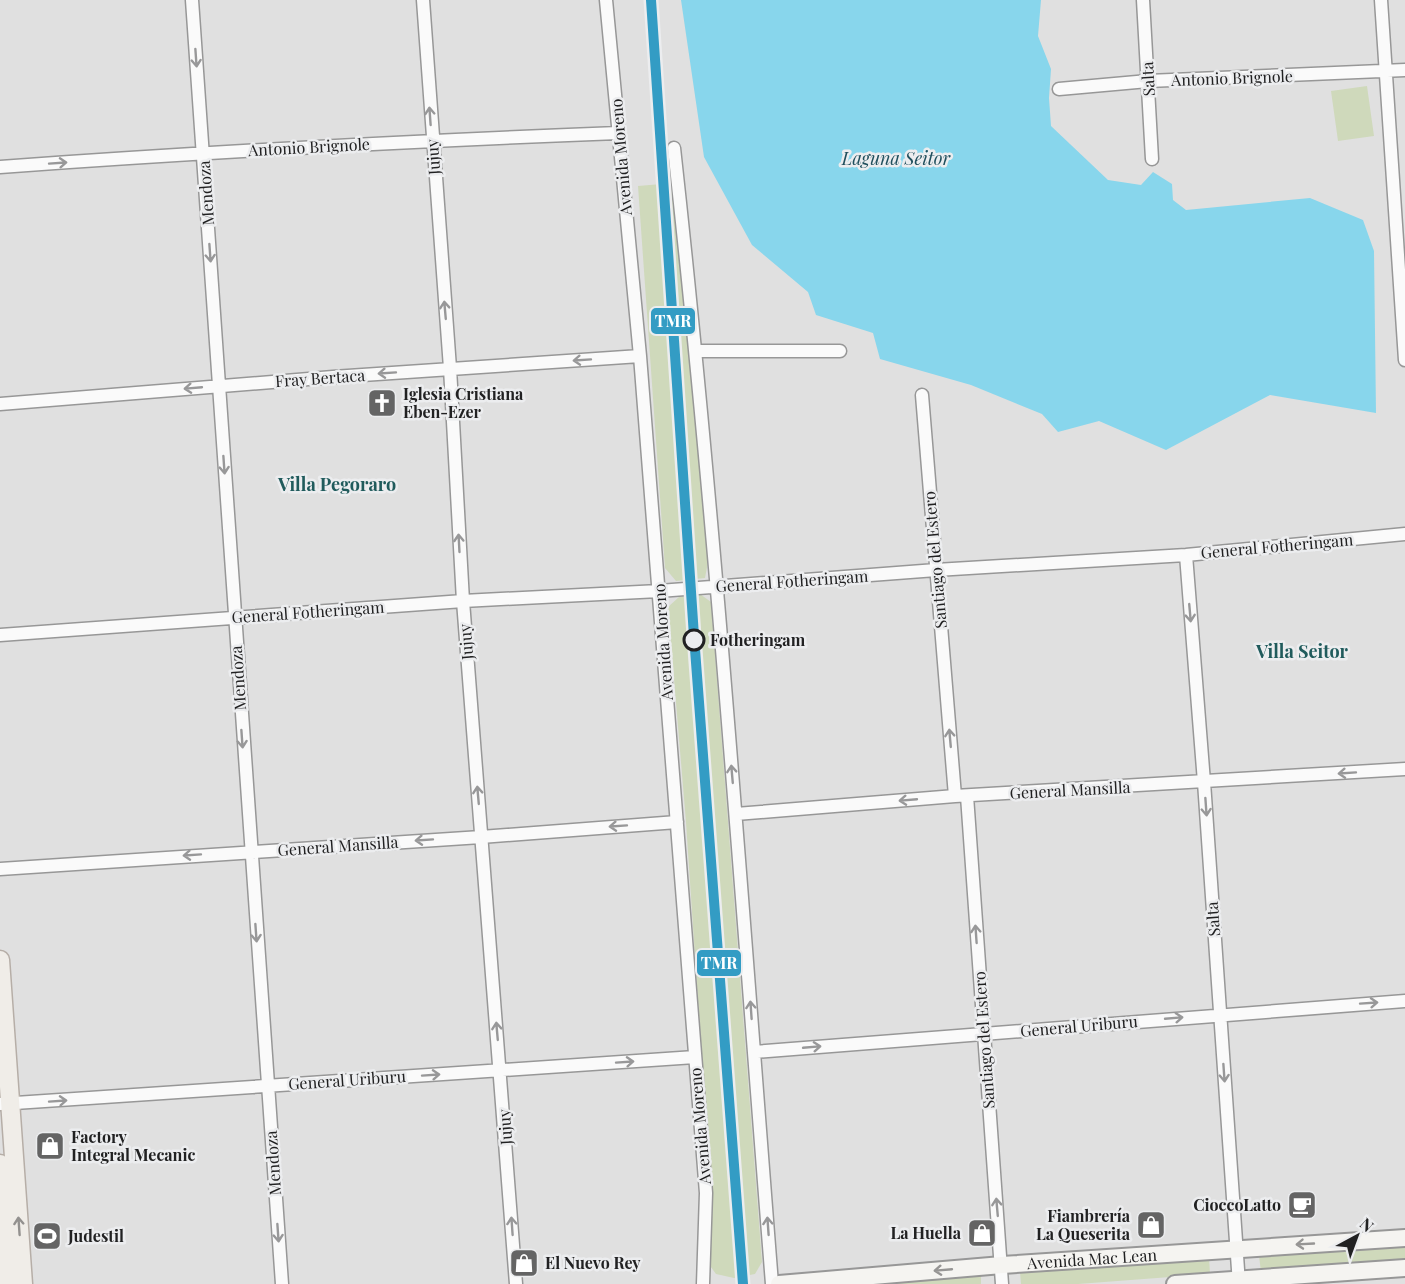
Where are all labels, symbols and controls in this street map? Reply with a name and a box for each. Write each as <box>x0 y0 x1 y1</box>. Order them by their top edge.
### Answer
one-way arrow <box>191 48 202 68</box>
street label: Salta <box>1136 61 1159 97</box>
street label: Antonio Brignole <box>1170 65 1293 90</box>
street label: Avenida Moreno <box>605 98 636 217</box>
one-way arrow <box>424 106 435 126</box>
street label: Antonio Brignole <box>247 133 370 160</box>
street label: Jujuy <box>421 138 444 177</box>
water label: Laguna Seitor <box>841 146 951 170</box>
one-way arrow <box>48 157 68 168</box>
street label: Mendoza <box>193 160 218 226</box>
one-way arrow <box>205 242 216 262</box>
one-way arrow <box>439 301 450 321</box>
line badge: TMR <box>650 307 696 335</box>
text: TMR <box>655 310 692 331</box>
one-way arrow <box>572 354 592 365</box>
street label: Fray Bertaca <box>274 364 366 391</box>
one-way arrow <box>378 368 397 379</box>
one-way arrow <box>183 383 203 394</box>
place label: Iglesia Cristiana Eben-Ezer <box>403 383 524 422</box>
church icon: Iglesia Cristiana Eben-Ezer <box>366 387 398 419</box>
one-way arrow <box>219 455 230 475</box>
district label: Villa Pegoraro <box>277 472 396 496</box>
street label: Santiago del Estero <box>918 490 951 630</box>
street label: General Fotheringam <box>1200 528 1354 563</box>
one-way arrow <box>454 533 465 553</box>
street label: General Fotheringam <box>715 565 869 596</box>
street label: Avenida Moreno <box>648 583 677 702</box>
street label: General Fotheringam <box>231 596 385 627</box>
one-way arrow <box>1185 602 1196 622</box>
street label: Jujuy <box>453 623 478 662</box>
marker: Fotheringam <box>683 629 705 651</box>
place label: Fotheringam <box>710 629 806 650</box>
district label: Villa Seitor <box>1255 639 1349 663</box>
street label: Mendoza <box>225 645 250 711</box>
one-way arrow <box>237 728 248 748</box>
one-way arrow <box>944 728 955 748</box>
one-way arrow <box>727 765 738 785</box>
one-way arrow <box>1337 767 1357 778</box>
street label: General Mansilla <box>1009 776 1131 803</box>
one-way arrow <box>472 786 483 805</box>
one-way arrow <box>899 795 919 806</box>
one-way arrow <box>1200 797 1211 817</box>
one-way arrow <box>609 821 629 832</box>
street label: General Mansilla <box>277 831 399 860</box>
one-way arrow <box>414 835 434 846</box>
one-way arrow <box>182 850 202 861</box>
street label: Salta <box>1201 901 1224 937</box>
one-way arrow <box>251 923 262 943</box>
one-way arrow <box>970 924 981 944</box>
line badge: TMR <box>696 949 742 977</box>
text: TMR <box>701 952 738 973</box>
street label: Santiago del Estero <box>968 970 999 1109</box>
one-way arrow <box>1358 998 1378 1009</box>
one-way arrow <box>745 1001 756 1021</box>
street label: General Uriburu <box>1019 1010 1139 1041</box>
one-way arrow <box>1164 1012 1184 1023</box>
one-way arrow <box>491 1022 502 1042</box>
one-way arrow <box>802 1042 822 1053</box>
one-way arrow <box>615 1056 635 1067</box>
one-way arrow <box>1219 1062 1230 1082</box>
street label: General Uriburu <box>287 1065 406 1094</box>
street label: Avenida Moreno <box>684 1067 715 1186</box>
one-way arrow <box>420 1069 440 1080</box>
one-way arrow <box>48 1095 68 1106</box>
street label: Jujuy <box>493 1108 516 1147</box>
place label: Factory Integral Mecanic <box>71 1126 195 1165</box>
shop icon: Factory Integral Mecanic <box>34 1130 66 1162</box>
street label: Mendoza <box>260 1130 285 1196</box>
cafe icon: CioccoLatto <box>1286 1189 1318 1221</box>
place label: CioccoLatto <box>1193 1194 1281 1215</box>
one-way arrow <box>991 1197 1002 1217</box>
place label: Fiambrería La Queserita <box>1036 1205 1131 1244</box>
north arrow <box>1327 1206 1387 1266</box>
shop icon: Fiambrería La Queserita <box>1135 1209 1167 1241</box>
text: N <box>1356 1213 1379 1236</box>
one-way arrow <box>13 1216 24 1236</box>
one-way arrow <box>506 1216 517 1236</box>
one-way arrow <box>762 1216 773 1236</box>
shop icon: La Huella <box>966 1217 998 1249</box>
sports icon: Judestil <box>31 1220 63 1252</box>
one-way arrow <box>273 1222 284 1242</box>
place label: La Huella <box>891 1222 962 1243</box>
place label: Judestil <box>67 1225 124 1246</box>
one-way arrow <box>1295 1239 1315 1250</box>
street label: Avenida Mac Lean <box>1025 1244 1158 1273</box>
shop icon: El Nuevo Rey <box>508 1247 540 1279</box>
place label: El Nuevo Rey <box>545 1252 641 1273</box>
one-way arrow <box>934 1265 954 1276</box>

